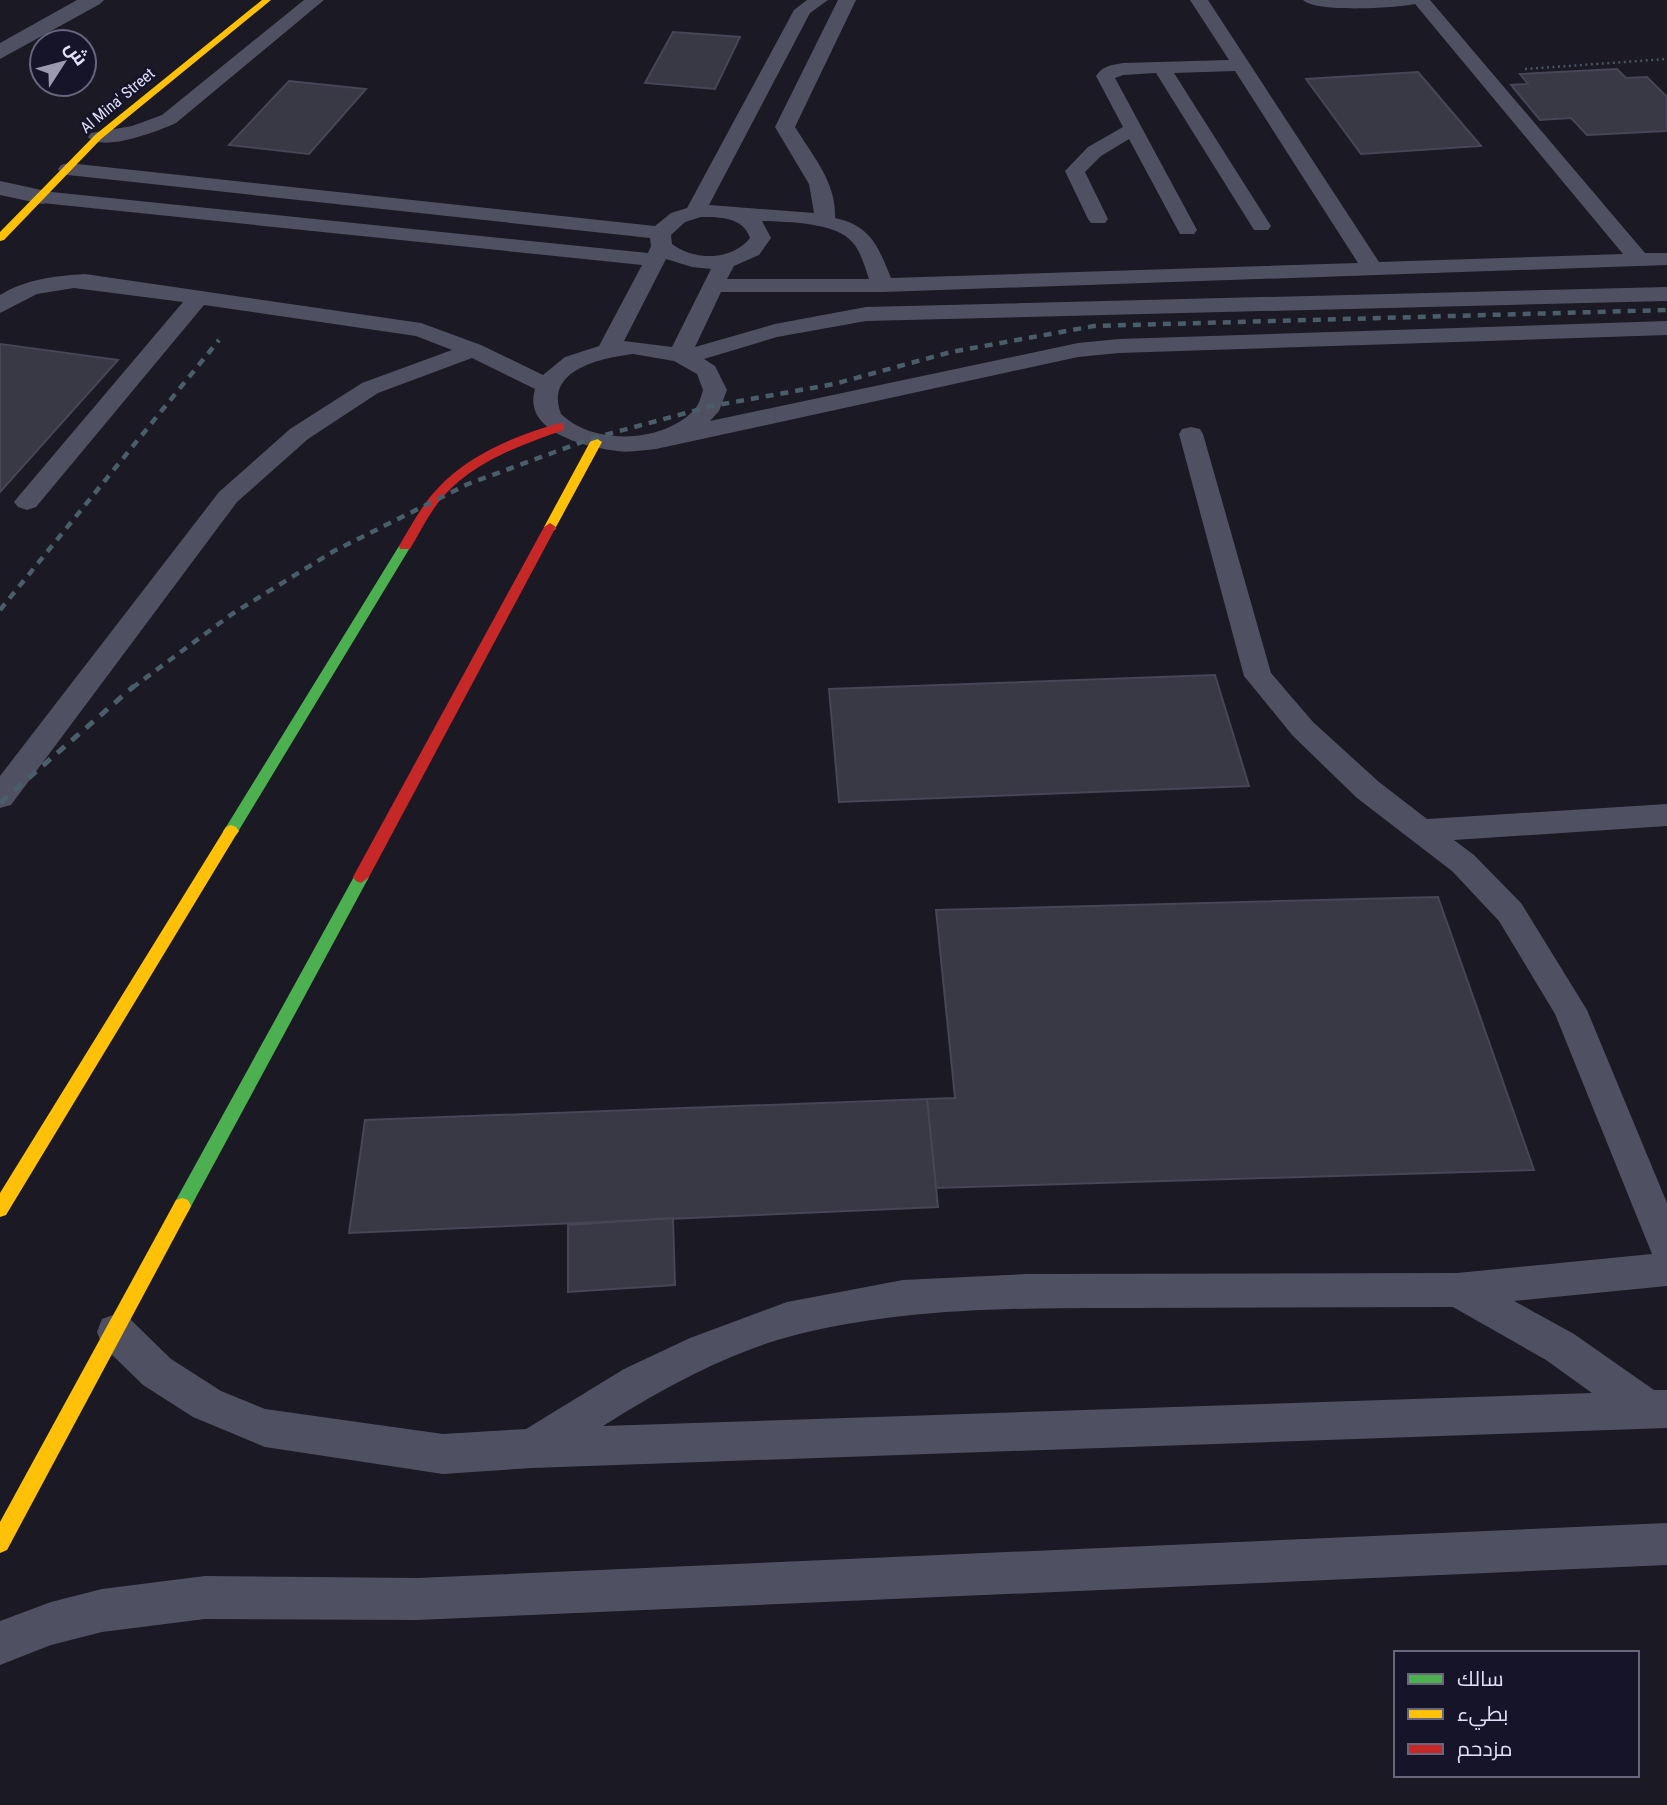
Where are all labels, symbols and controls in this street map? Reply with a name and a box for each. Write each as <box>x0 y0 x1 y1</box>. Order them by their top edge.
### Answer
north arrow <box>28 28 98 98</box>
text: ش <box>60 37 93 70</box>
street label: Al Mina' Street <box>76 64 159 137</box>
legend <box>1394 1651 1639 1777</box>
text: سالك <box>1457 1667 1504 1691</box>
text: بطيء <box>1457 1702 1508 1730</box>
text: مزدحم <box>1457 1737 1512 1763</box>

